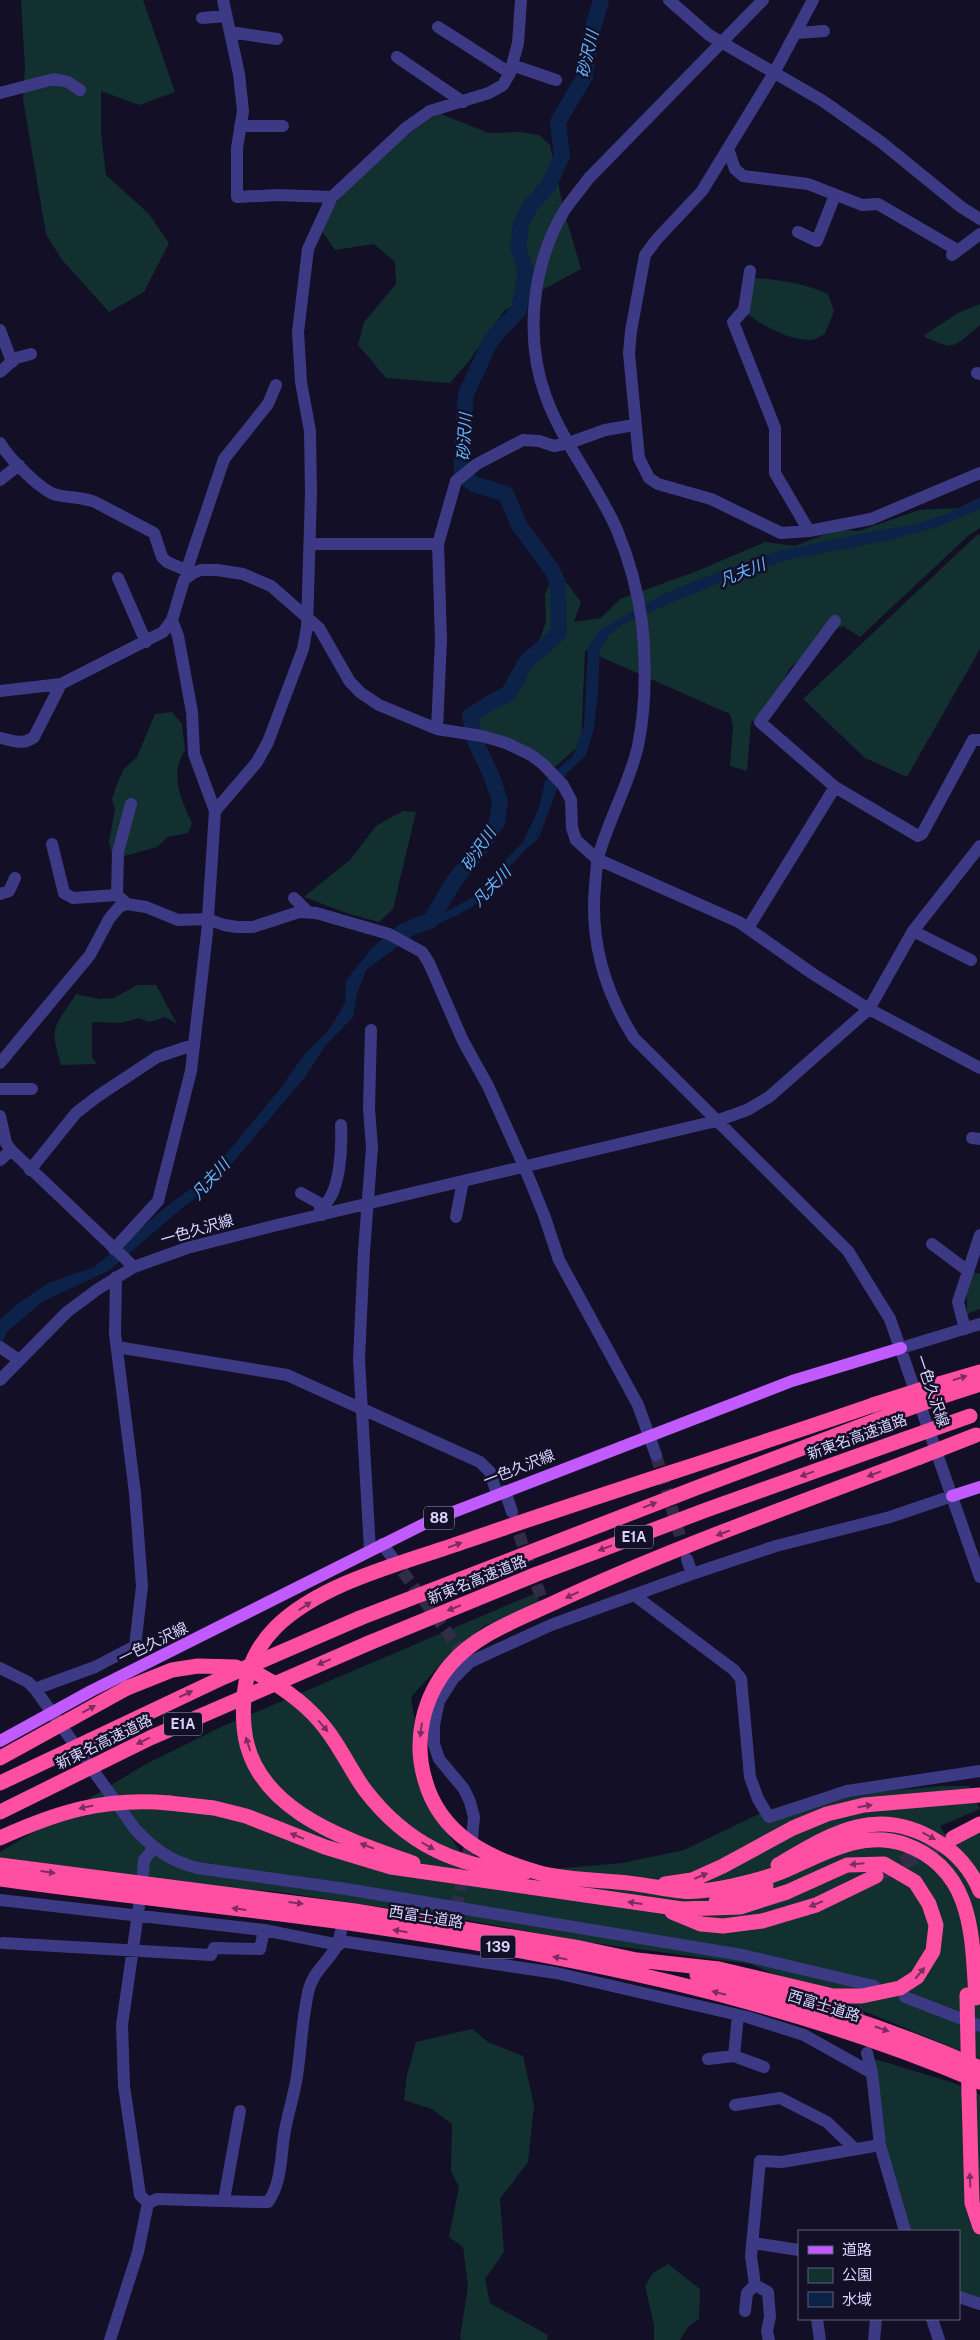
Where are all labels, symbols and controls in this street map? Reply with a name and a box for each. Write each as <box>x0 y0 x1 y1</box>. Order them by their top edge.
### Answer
water label: 砂沢川 <box>573 27 603 80</box>
water label: 砂沢川 <box>454 411 475 461</box>
water label: 凡夫川 <box>716 554 770 590</box>
water label: 砂沢川 <box>457 822 501 874</box>
water label: 凡夫川 <box>468 861 516 910</box>
water label: 凡夫川 <box>187 1154 235 1204</box>
street label: 一色久沢線 <box>158 1211 235 1248</box>
street label: 一色久沢線 <box>912 1353 953 1429</box>
one-way arrow <box>952 1374 967 1382</box>
street label: 新東名高速道路 <box>805 1411 909 1462</box>
street label: 一色久沢線 <box>481 1446 557 1489</box>
one-way arrow <box>799 1470 814 1478</box>
one-way arrow <box>866 1470 881 1478</box>
one-way arrow <box>643 1501 658 1509</box>
road number: 88 <box>424 1506 454 1530</box>
road number: E1A <box>615 1525 653 1548</box>
one-way arrow <box>715 1529 730 1537</box>
one-way arrow <box>448 1541 463 1549</box>
one-way arrow <box>597 1544 612 1552</box>
street label: 新東名高速道路 <box>425 1552 529 1607</box>
one-way arrow <box>565 1590 580 1599</box>
one-way arrow <box>298 1601 311 1611</box>
one-way arrow <box>447 1605 461 1613</box>
street label: 一色久沢線 <box>115 1618 190 1667</box>
one-way arrow <box>317 1659 331 1667</box>
one-way arrow <box>179 1690 193 1698</box>
one-way arrow <box>82 1705 96 1713</box>
street label: 新東名高速道路 <box>53 1711 155 1772</box>
road number: E1A <box>164 1712 202 1736</box>
one-way arrow <box>317 1719 328 1732</box>
one-way arrow <box>417 1723 425 1739</box>
one-way arrow <box>136 1737 151 1746</box>
one-way arrow <box>244 1737 251 1752</box>
one-way arrow <box>858 1801 874 1809</box>
one-way arrow <box>77 1804 93 1812</box>
one-way arrow <box>289 1832 304 1840</box>
one-way arrow <box>921 1832 936 1840</box>
one-way arrow <box>359 1842 374 1849</box>
one-way arrow <box>422 1842 435 1851</box>
one-way arrow <box>849 1860 865 1868</box>
one-way arrow <box>41 1868 57 1876</box>
one-way arrow <box>694 1871 708 1879</box>
one-way arrow <box>289 1899 305 1907</box>
one-way arrow <box>626 1899 642 1907</box>
one-way arrow <box>809 1901 823 1909</box>
street label: 西富士道路 <box>388 1902 464 1931</box>
one-way arrow <box>231 1905 247 1913</box>
one-way arrow <box>392 1926 408 1934</box>
road number: 139 <box>480 1935 516 1958</box>
one-way arrow <box>552 1953 568 1961</box>
one-way arrow <box>914 1967 926 1979</box>
street label: 西富士道路 <box>786 1986 863 2025</box>
one-way arrow <box>711 1989 726 1997</box>
one-way arrow <box>874 2026 889 2033</box>
one-way arrow <box>966 2172 974 2188</box>
legend <box>798 2230 960 2320</box>
text: 道路 <box>842 2241 872 2258</box>
text: 公園 <box>842 2266 872 2283</box>
text: 水域 <box>842 2291 872 2308</box>

